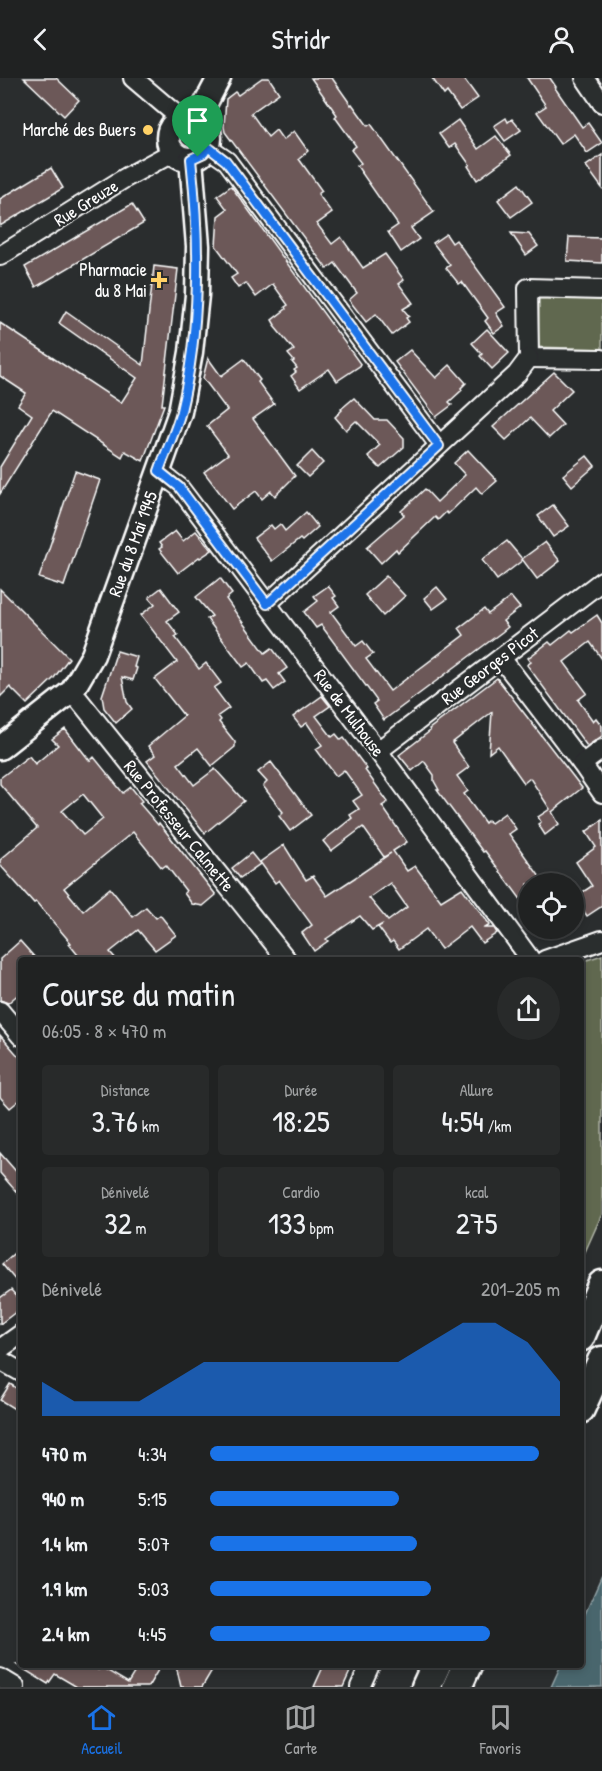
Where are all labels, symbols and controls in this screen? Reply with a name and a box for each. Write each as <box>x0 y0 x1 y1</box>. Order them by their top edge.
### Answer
text: Stridr <box>271 21 331 57</box>
icon: back <box>24 23 57 56</box>
icon: person <box>545 23 578 56</box>
pin <box>172 95 223 157</box>
icon: arrive <box>181 104 214 137</box>
place label: Marché des Buers <box>23 117 136 142</box>
marker: Marché des Buers <box>141 123 155 137</box>
street label: Rue Greuze <box>49 173 123 232</box>
place label: Pharmacie du 8 Mai <box>79 257 147 303</box>
marker: Pharmacie du 8 Mai <box>152 273 166 287</box>
street label: Rue du 8 Mai 1945 <box>102 487 163 600</box>
street label: Rue Georges Picot <box>436 620 544 710</box>
street label: Rue de Mulhouse <box>308 664 391 762</box>
street label: Rue Professeur Calmette <box>118 754 240 897</box>
map controls <box>518 873 584 939</box>
button: locate <box>518 873 584 939</box>
text: Course du matin <box>42 972 235 1016</box>
button: share <box>497 977 560 1040</box>
text: 06:05 · 8 × 470 m <box>42 1017 166 1044</box>
text: Distance <box>101 1079 150 1101</box>
text: Durée <box>285 1079 317 1101</box>
text: Allure <box>460 1079 493 1101</box>
text: 3.76 <box>91 1101 138 1141</box>
text: 18:25 <box>272 1101 330 1141</box>
text: 4:54 <box>442 1101 484 1141</box>
text: km <box>138 1115 159 1137</box>
text: /km <box>484 1115 512 1137</box>
text: Dénivelé <box>101 1181 149 1203</box>
text: Cardio <box>282 1181 320 1203</box>
text: kcal <box>465 1181 488 1203</box>
text: 32 <box>104 1203 132 1243</box>
text: 133 <box>268 1203 306 1243</box>
text: 275 <box>456 1203 497 1243</box>
text: m <box>132 1217 146 1239</box>
text: bpm <box>306 1217 334 1239</box>
text: Dénivelé <box>42 1275 102 1302</box>
text: 201–205 m <box>481 1275 560 1302</box>
text: 470 m <box>42 1440 87 1467</box>
text: 4:34 <box>138 1440 167 1467</box>
text: 940 m <box>42 1485 84 1512</box>
text: 5:15 <box>138 1485 167 1512</box>
text: 1.4 km <box>42 1530 88 1557</box>
text: 5:07 <box>138 1530 170 1557</box>
text: 1.9 km <box>42 1575 87 1602</box>
text: 5:03 <box>138 1575 169 1602</box>
text: 2.4 km <box>42 1620 90 1647</box>
text: 4:45 <box>138 1620 166 1647</box>
tab: Accueil <box>81 1701 122 1759</box>
tab: Carte <box>284 1701 317 1759</box>
tab: Favoris <box>480 1701 521 1759</box>

